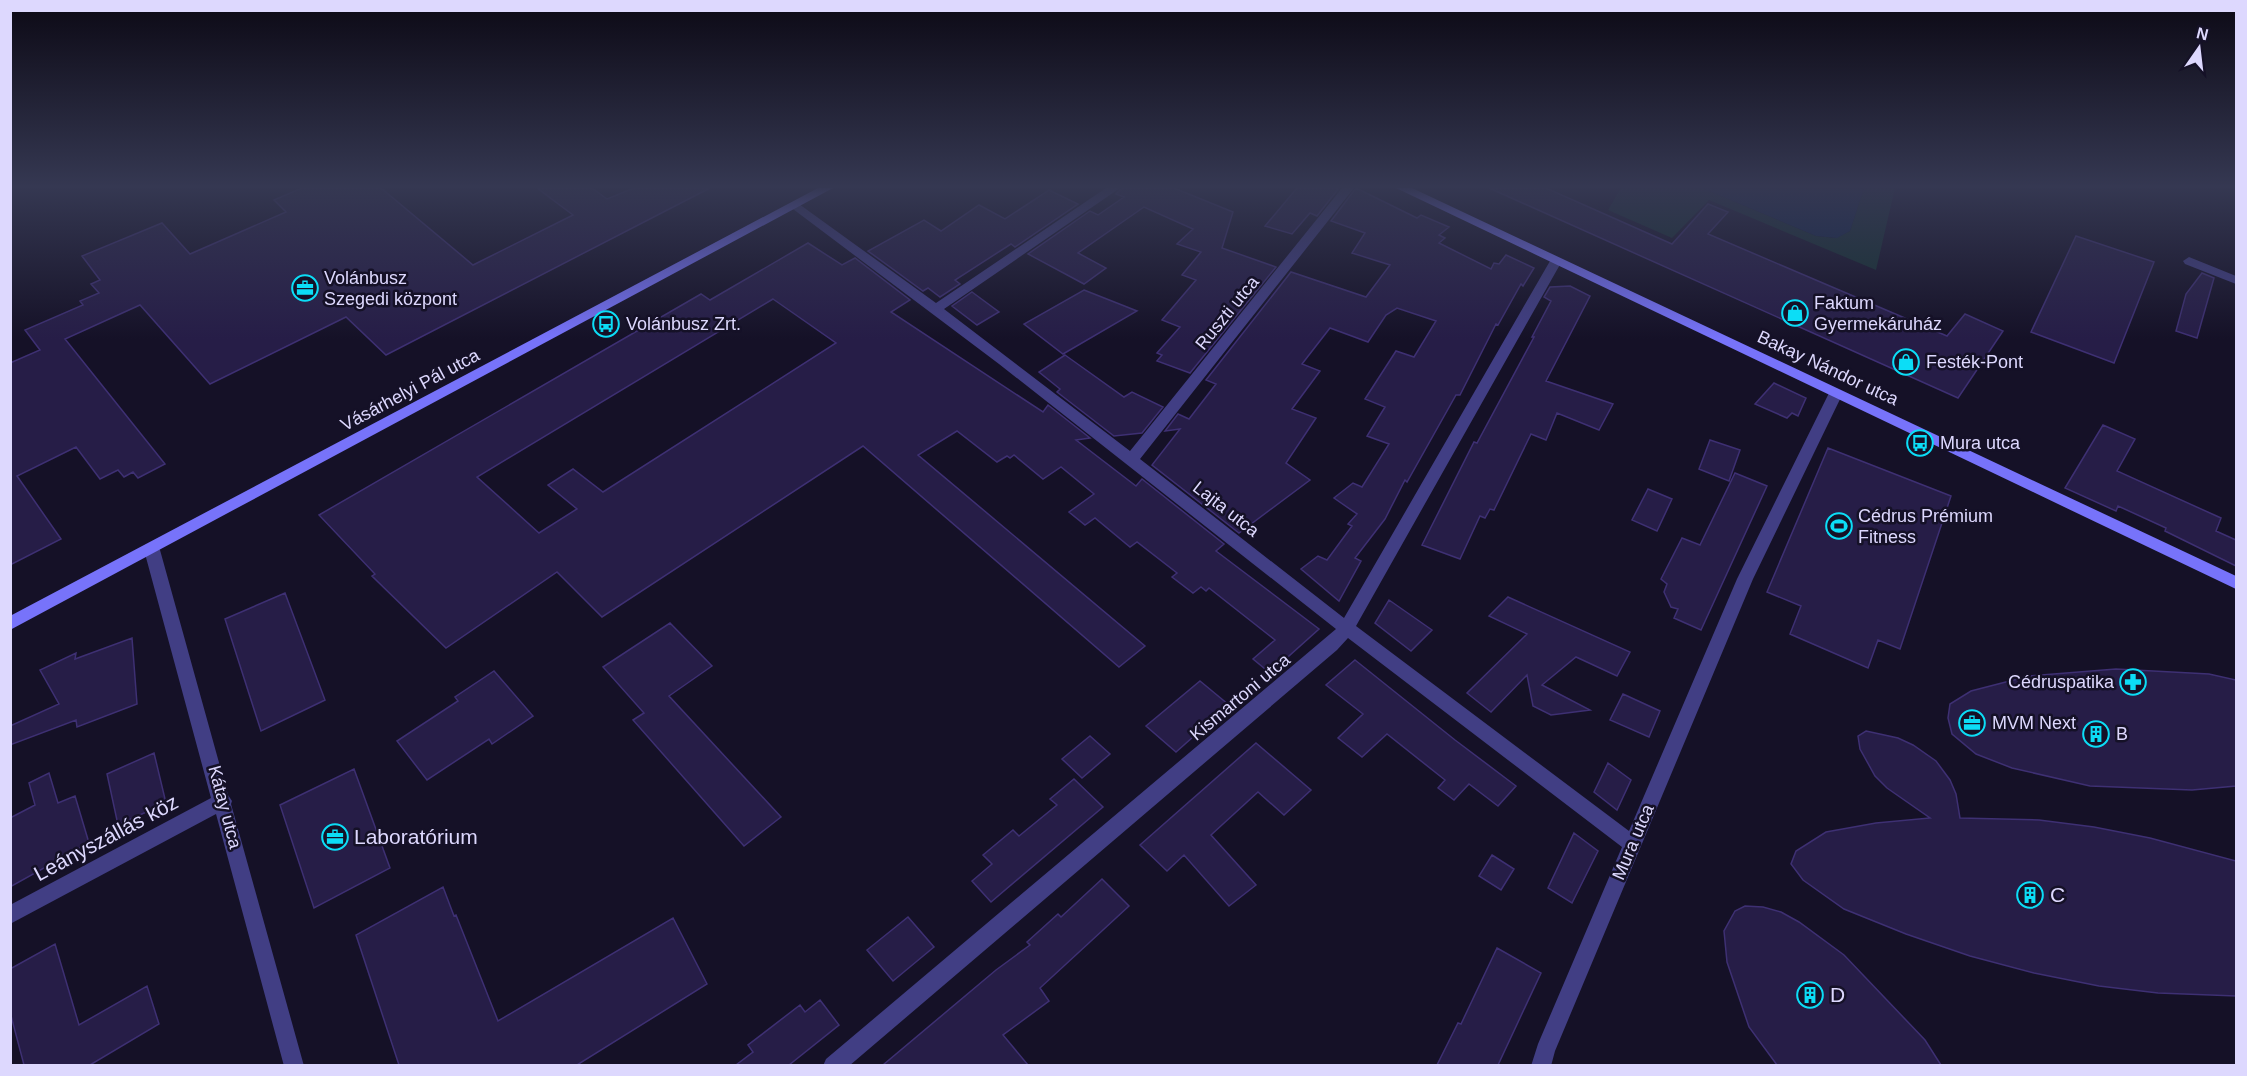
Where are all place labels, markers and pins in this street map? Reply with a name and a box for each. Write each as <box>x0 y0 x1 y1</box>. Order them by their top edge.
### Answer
place label: Volánbusz Szegedi központ <box>324 268 457 309</box>
office icon: Volánbusz Szegedi központ <box>290 273 320 303</box>
place label: Faktum Gyermekáruház <box>1814 293 1942 334</box>
shop icon: Faktum Gyermekáruház <box>1780 298 1810 328</box>
bus stop icon: Volánbusz Zrt. <box>591 309 621 339</box>
place label: Volánbusz Zrt. <box>626 314 741 334</box>
shop icon: Festék-Pont <box>1891 347 1921 377</box>
place label: Festék-Pont <box>1926 352 2023 372</box>
bus stop icon: Mura utca <box>1905 428 1935 458</box>
place label: Mura utca <box>1940 433 2021 453</box>
place label: Cédrus Prémium Fitness <box>1858 506 1993 547</box>
sports icon: Cédrus Prémium Fitness <box>1824 511 1854 541</box>
pharmacy icon: Cédruspatika <box>2118 667 2148 697</box>
place label: Cédruspatika <box>2008 672 2115 692</box>
office icon: MVM Next <box>1957 708 1987 738</box>
place label: MVM Next <box>1992 713 2076 733</box>
building icon: B <box>2081 719 2111 749</box>
place label: B <box>2116 724 2128 744</box>
office icon: Laboratórium <box>320 822 350 852</box>
place label: Laboratórium <box>354 825 478 848</box>
building icon: C <box>2015 880 2045 910</box>
place label: C <box>2050 883 2065 906</box>
building icon: D <box>1795 980 1825 1010</box>
place label: D <box>1830 983 1845 1006</box>

